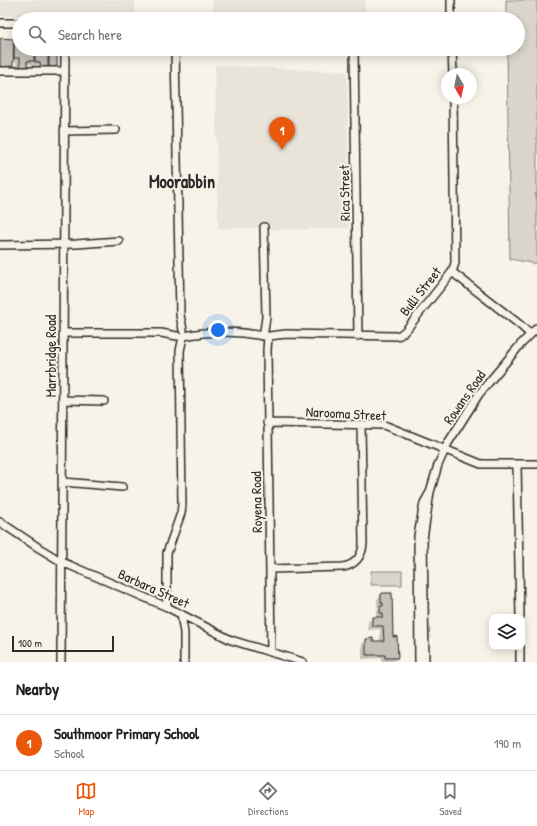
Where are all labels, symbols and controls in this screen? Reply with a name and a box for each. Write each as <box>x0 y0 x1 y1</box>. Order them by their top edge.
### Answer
search box <box>12 12 525 56</box>
icon: search <box>26 23 48 45</box>
text: Search here <box>58 24 122 45</box>
north arrow <box>441 68 477 104</box>
pin: 1 <box>269 117 295 150</box>
street label: Rica Street <box>334 165 354 221</box>
district label: Moorabbin <box>149 169 215 194</box>
street label: Bulli Street <box>395 262 445 320</box>
street label: Marrbridge Road <box>41 314 61 397</box>
your location <box>208 320 228 340</box>
street label: Rowans Road <box>438 366 490 428</box>
street label: Narooma Street <box>305 401 387 425</box>
street label: Royena Road <box>246 471 267 533</box>
street label: Barbara Street <box>115 564 193 612</box>
map controls <box>489 614 525 650</box>
button: layers <box>489 614 525 650</box>
scale bar <box>12 634 114 653</box>
text: 100 m <box>18 636 42 650</box>
text: Nearby <box>16 677 59 700</box>
text: Southmoor Primary School <box>54 723 199 744</box>
text: 1 <box>27 734 31 752</box>
text: 190 m <box>494 734 521 752</box>
text: School <box>54 744 84 762</box>
tab: Map <box>75 780 97 818</box>
tab: Directions <box>248 780 289 818</box>
tab: Saved <box>439 780 462 818</box>

